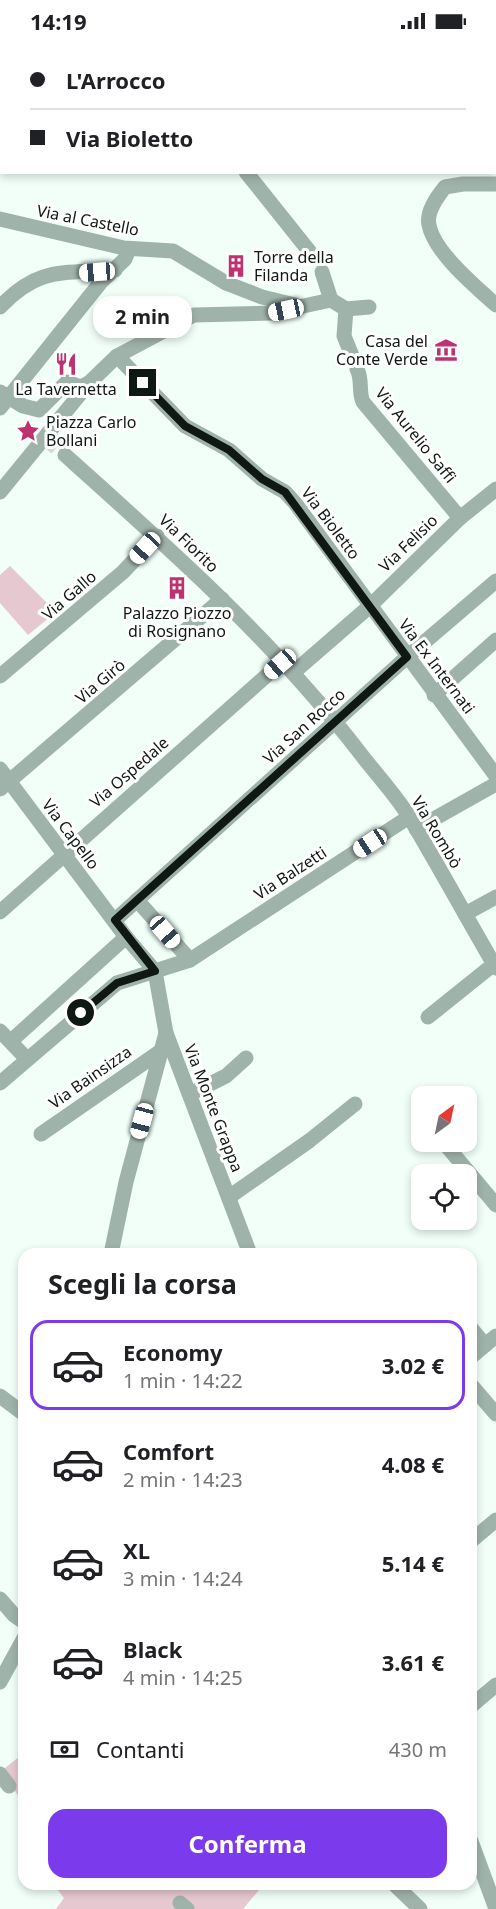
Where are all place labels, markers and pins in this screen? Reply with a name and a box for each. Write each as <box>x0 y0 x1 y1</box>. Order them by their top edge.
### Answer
place label: Torre della Filanda <box>254 246 334 286</box>
building icon: Torre della Filanda <box>223 253 249 279</box>
place label: Casa del Conte Verde <box>336 330 428 370</box>
museum icon: Casa del Conte Verde <box>433 337 459 363</box>
restaurant icon: La Tavernetta <box>53 351 79 377</box>
place label: La Tavernetta <box>15 378 117 400</box>
place label: Piazza Carlo Bollani <box>46 411 136 451</box>
place icon: Piazza Carlo Bollani <box>15 418 41 444</box>
building icon: Palazzo Piozzo di Rosignano <box>164 575 190 601</box>
place label: Palazzo Piozzo di Rosignano <box>123 602 231 642</box>

